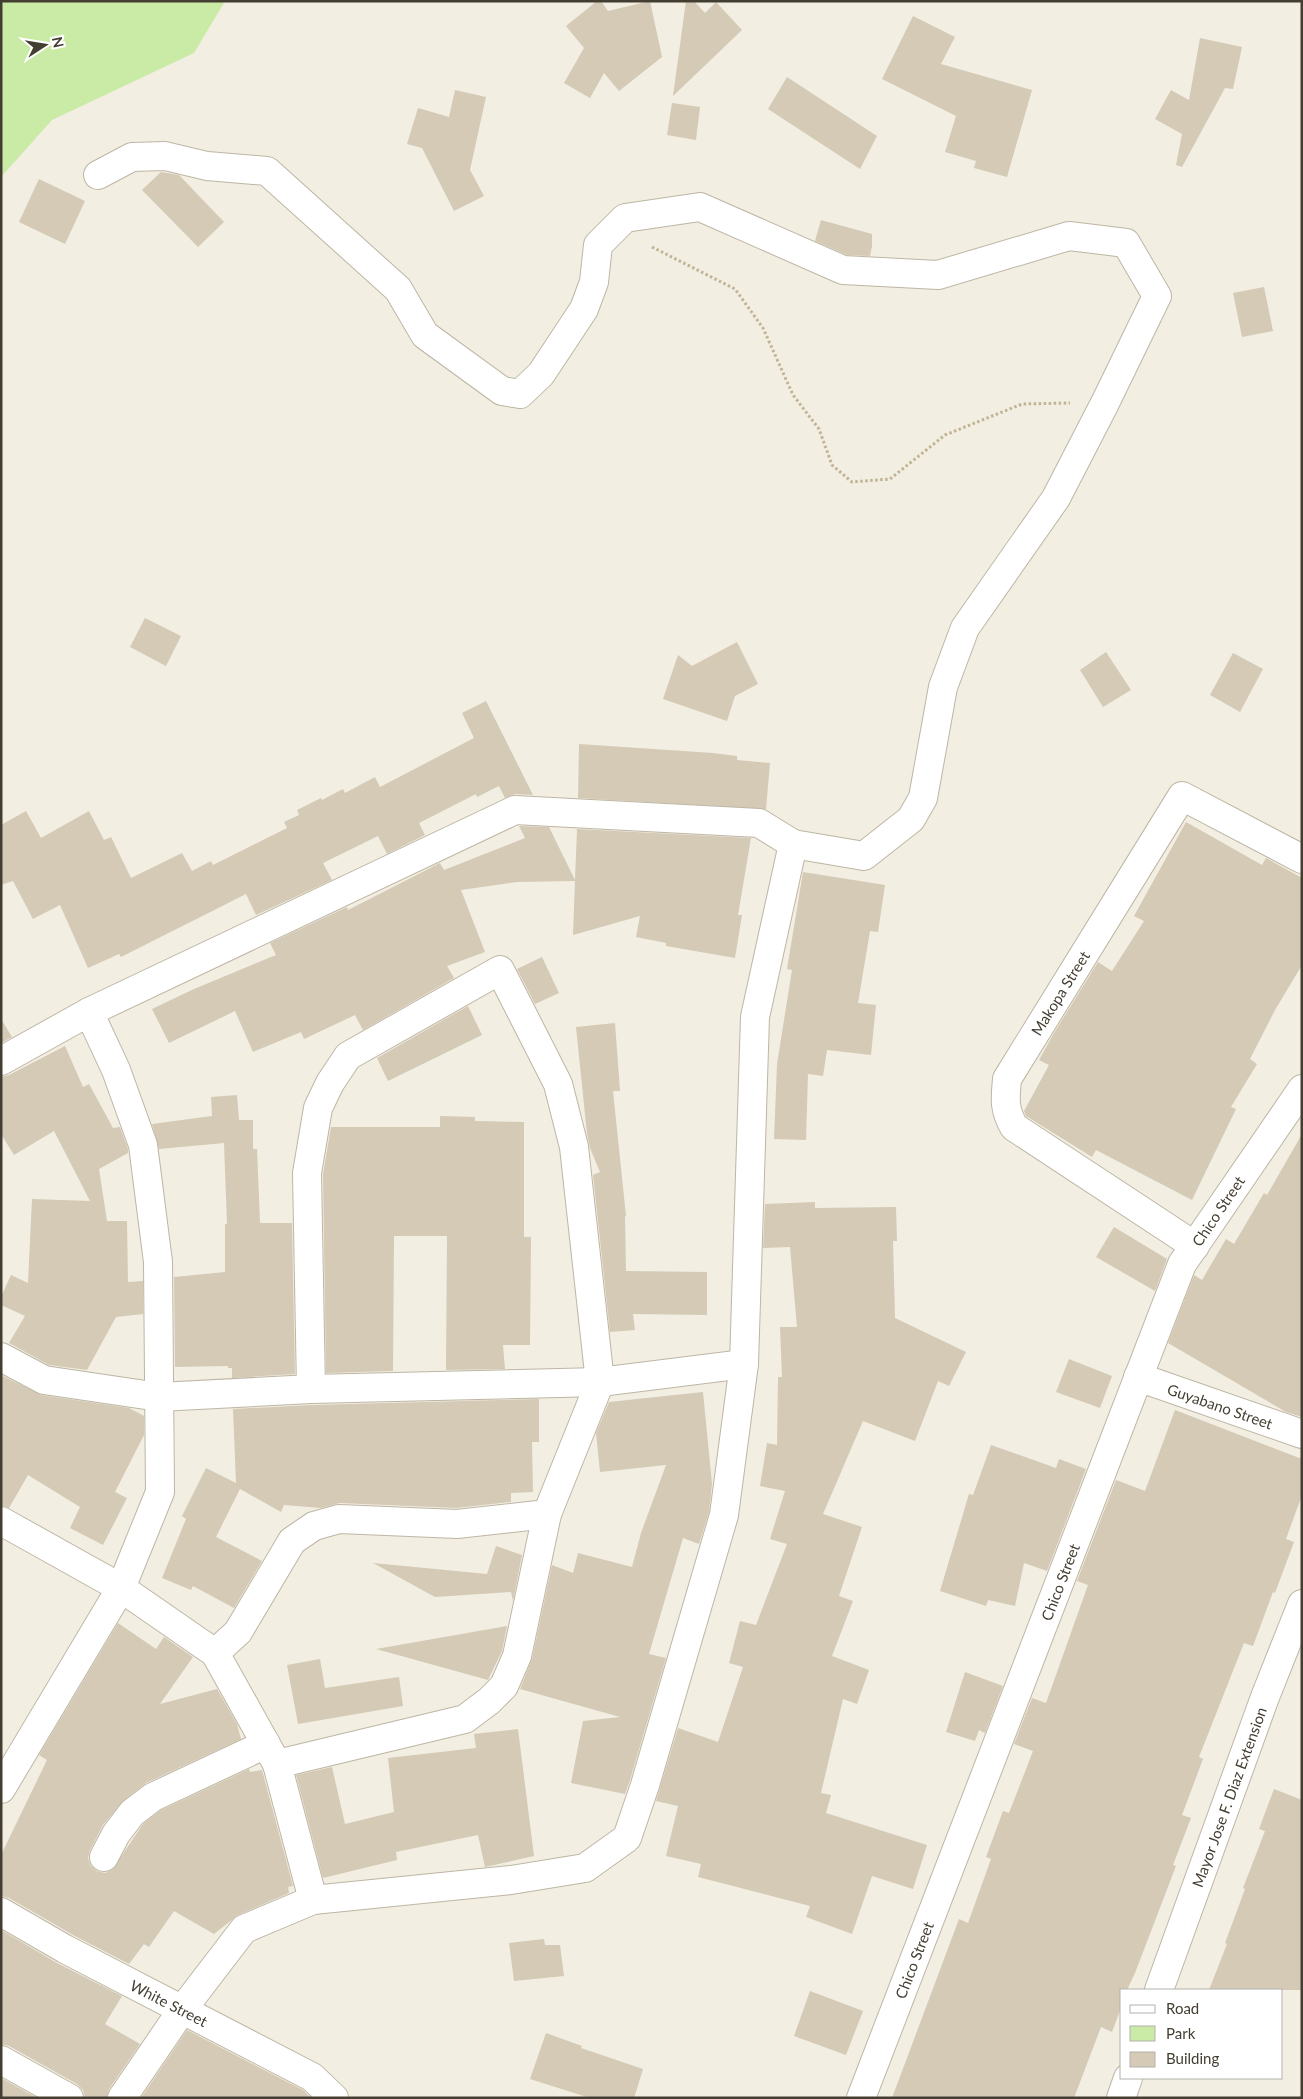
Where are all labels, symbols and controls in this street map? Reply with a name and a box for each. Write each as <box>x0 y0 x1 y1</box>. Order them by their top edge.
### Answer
north arrow <box>20 20 70 70</box>
text: N <box>49 35 68 49</box>
street label: Makopa Street <box>1027 947 1093 1039</box>
street label: Chico Street <box>1188 1172 1248 1250</box>
street label: Guyabano Street <box>1165 1380 1276 1433</box>
street label: Chico Street <box>1037 1540 1083 1623</box>
street label: Mayor Jose F. Diaz Extension <box>1188 1704 1270 1890</box>
street label: Chico Street <box>891 1918 937 2001</box>
street label: White Street <box>127 1976 211 2030</box>
legend <box>1120 1989 1283 2079</box>
text: Road <box>1166 1999 1199 2017</box>
text: Park <box>1166 2024 1196 2042</box>
text: Building <box>1166 2049 1219 2067</box>

